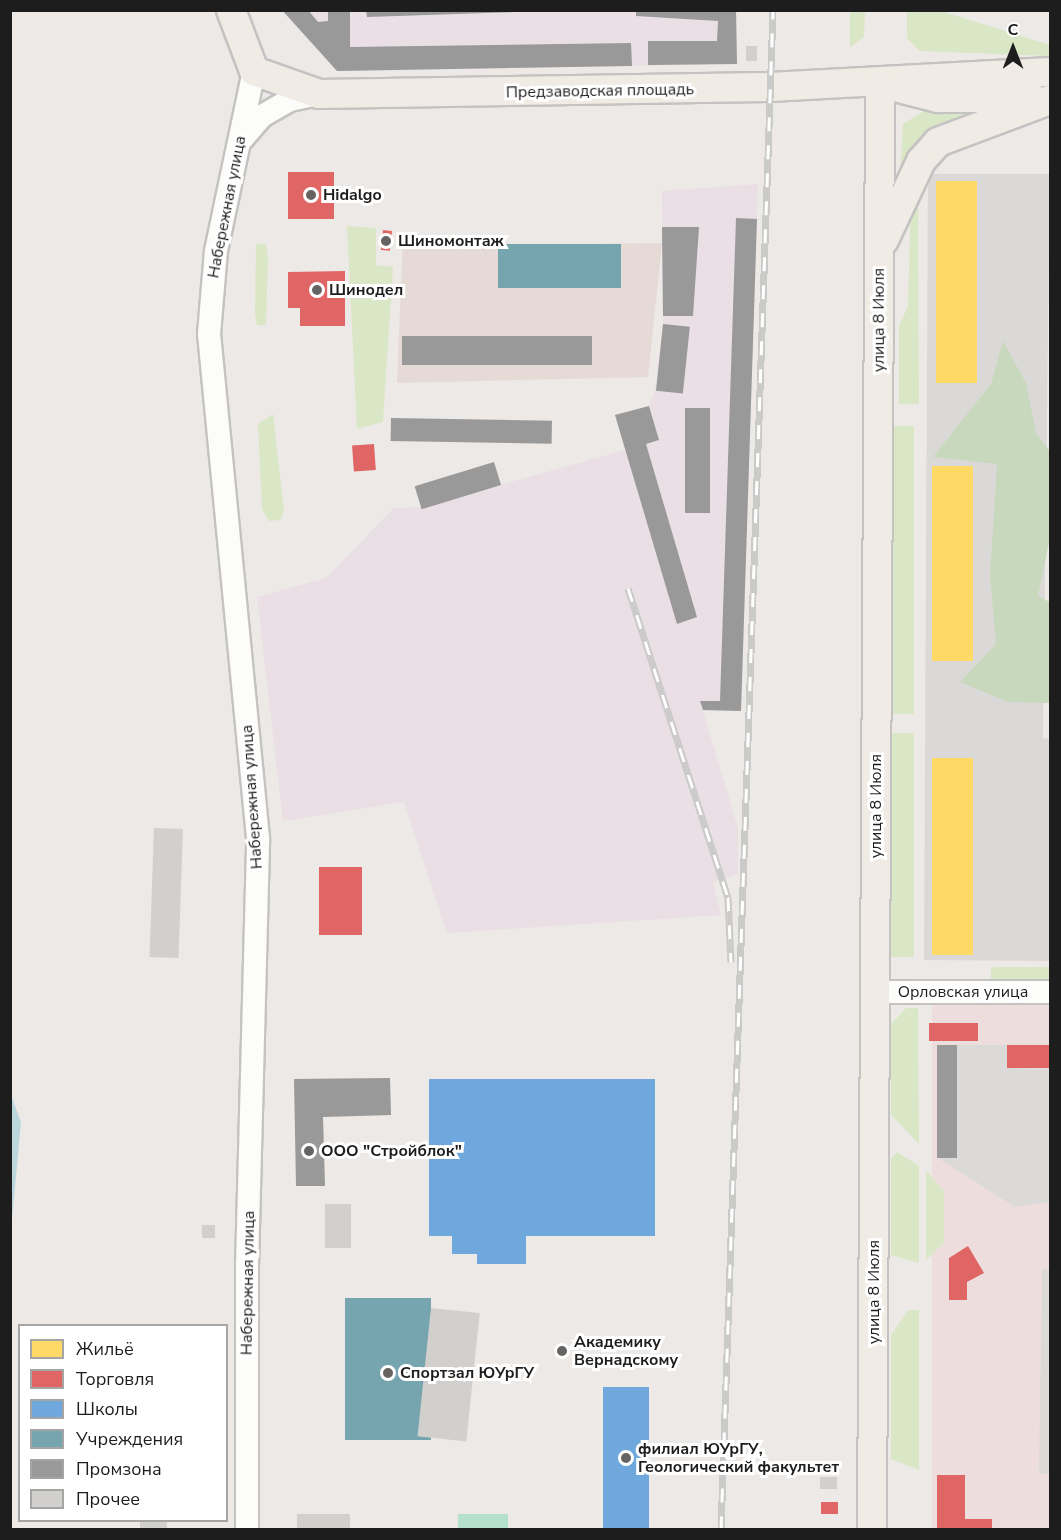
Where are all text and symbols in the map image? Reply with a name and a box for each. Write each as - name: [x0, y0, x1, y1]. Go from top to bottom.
- north arrow: [983, 18, 1043, 78]
- text: С: [1008, 19, 1018, 41]
- street label: Предзаводская площадь: [506, 80, 694, 102]
- street label: Набережная улица: [204, 134, 250, 280]
- place label: Hidalgo: [323, 185, 382, 205]
- marker: Hidalgo: [304, 188, 318, 202]
- place label: Шиномонтаж: [398, 231, 504, 251]
- marker: Шиномонтаж: [379, 234, 393, 248]
- street label: улица 8 Июля: [869, 268, 889, 372]
- place label: Шинодел: [329, 280, 403, 300]
- marker: Шинодел: [310, 283, 324, 297]
- street label: Набережная улица: [237, 724, 267, 870]
- street label: улица 8 Июля: [866, 754, 886, 858]
- street label: Орловская улица: [898, 982, 1028, 1002]
- place label: ООО "Стройблок": [321, 1141, 462, 1161]
- marker: ООО "Стройблок": [302, 1144, 316, 1158]
- street label: Набережная улица: [237, 1211, 259, 1355]
- street label: улица 8 Июля: [864, 1240, 884, 1344]
- legend: [18, 1324, 228, 1522]
- place label: Академику Вернадскому: [574, 1332, 678, 1370]
- text: Жильё: [76, 1337, 134, 1361]
- marker: Академику Вернадскому: [555, 1344, 569, 1358]
- place label: Спортзал ЮУрГУ: [400, 1363, 534, 1383]
- marker: Спортзал ЮУрГУ: [381, 1366, 395, 1380]
- text: Торговля: [76, 1367, 154, 1391]
- text: Школы: [76, 1397, 138, 1421]
- text: Учреждения: [76, 1427, 183, 1451]
- place label: филиал ЮУрГУ, Геологический факультет: [638, 1439, 839, 1477]
- marker: филиал ЮУрГУ, Геологический факультет: [619, 1451, 633, 1465]
- text: Промзона: [76, 1457, 162, 1481]
- text: Прочее: [76, 1487, 140, 1511]

